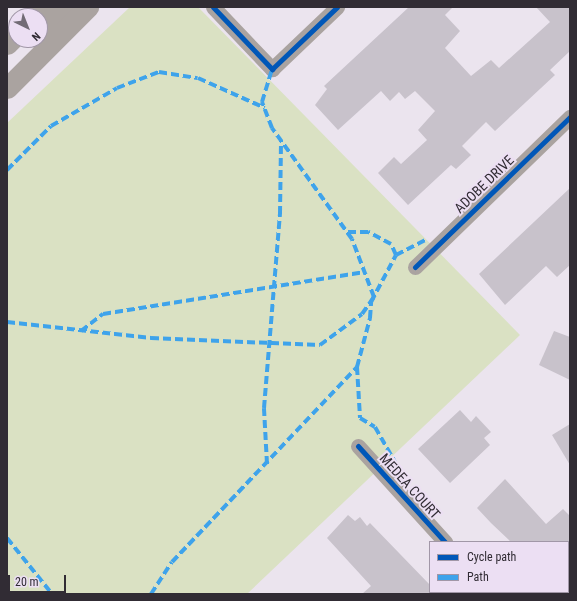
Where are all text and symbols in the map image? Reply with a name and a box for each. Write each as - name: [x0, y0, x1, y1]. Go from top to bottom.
- north arrow: [8, 8, 48, 48]
- text: N: [29, 29, 43, 43]
- street label: ADOBE DRIVE: [451, 152, 517, 216]
- street label: MEDEA COURT: [376, 450, 444, 522]
- legend: [429, 541, 569, 593]
- text: Cycle path: [467, 550, 516, 564]
- scale bar: [10, 567, 68, 593]
- text: Path: [467, 570, 489, 584]
- text: 20 m: [15, 575, 39, 589]

